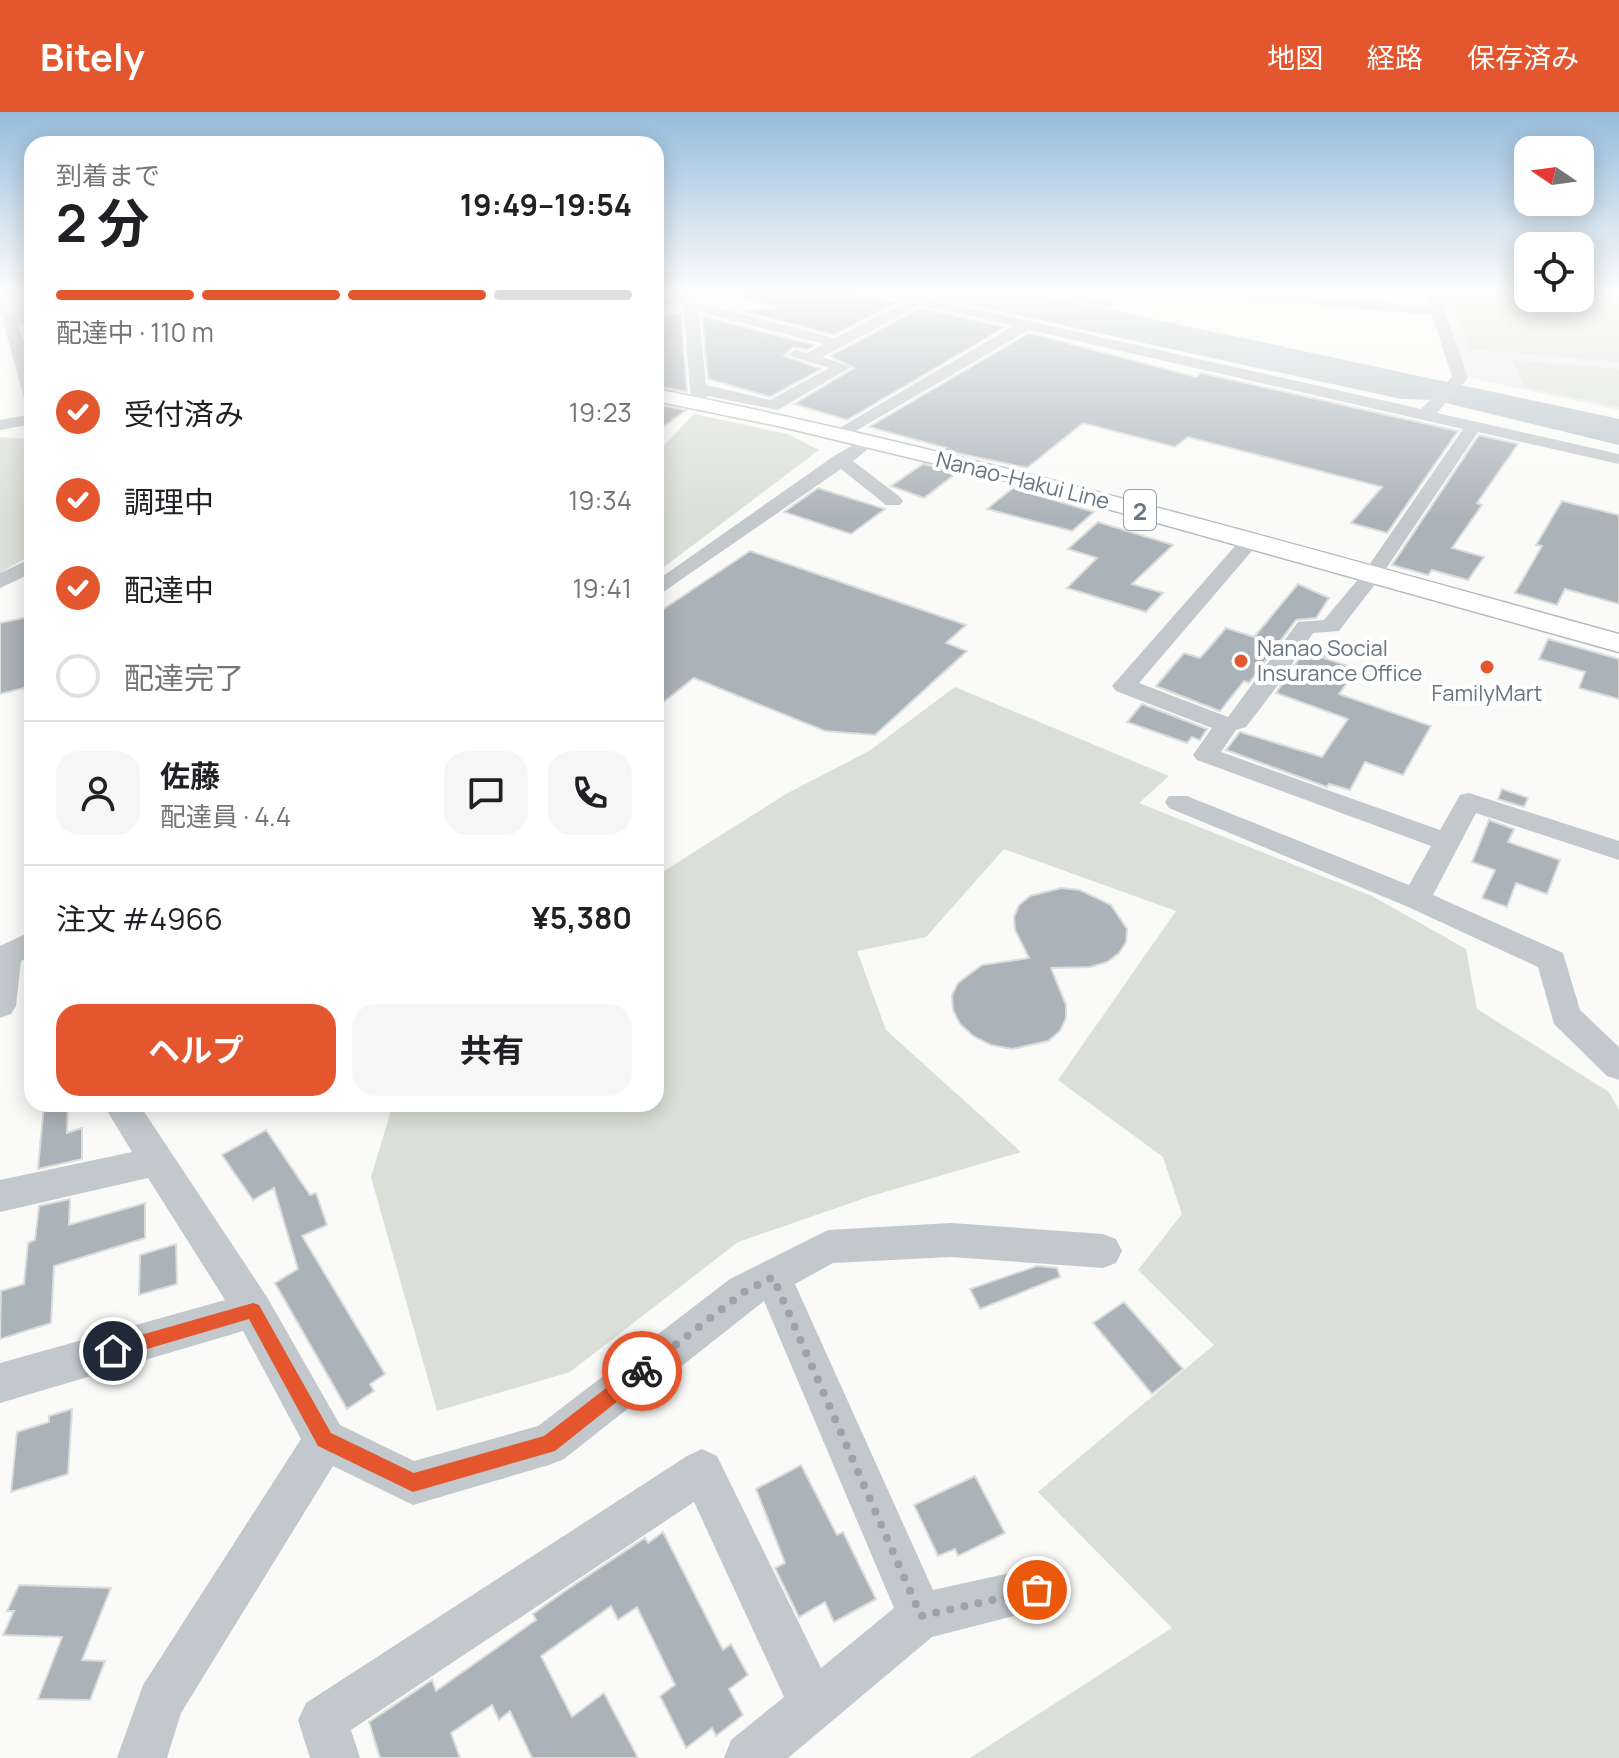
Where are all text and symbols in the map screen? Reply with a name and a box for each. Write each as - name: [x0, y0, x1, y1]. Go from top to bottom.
- text: Bitely: [40, 30, 145, 82]
- text: 地図: [1267, 38, 1323, 76]
- text: 経路: [1367, 38, 1423, 76]
- text: 保存済み: [1467, 38, 1579, 76]
- north arrow: [1514, 136, 1594, 216]
- map controls: [1514, 136, 1594, 312]
- text: 到着まで: [56, 157, 160, 193]
- text: 19:49–19:54: [460, 184, 632, 225]
- text: 2 分: [56, 187, 149, 258]
- button: locate: [1514, 232, 1594, 312]
- text: 配達中 · 110 m: [56, 314, 214, 350]
- icon: check: [56, 390, 100, 434]
- text: 受付済み: [124, 393, 244, 434]
- text: 19:23: [569, 394, 632, 430]
- street label: Nanao-Hakui Line: [933, 444, 1113, 516]
- icon: check: [56, 478, 100, 522]
- text: 調理中: [124, 481, 214, 522]
- text: 19:34: [568, 482, 632, 518]
- road number: 2: [1124, 490, 1156, 530]
- icon: check: [56, 566, 100, 610]
- text: 配達中: [124, 569, 214, 610]
- text: 19:41: [572, 570, 632, 606]
- place label: Nanao Social Insurance Office: [1257, 633, 1422, 688]
- marker: Nanao Social Insurance Office: [1232, 652, 1250, 670]
- text: 配達完了: [124, 657, 244, 698]
- marker: FamilyMart: [1478, 658, 1496, 676]
- place label: FamilyMart: [1432, 678, 1543, 708]
- button: person: [56, 751, 140, 835]
- button: chat: [444, 751, 528, 835]
- button: phone: [548, 751, 632, 835]
- text: 佐藤: [160, 755, 220, 796]
- text: 配達員 · 4.4: [160, 798, 291, 834]
- text: ¥5,380: [531, 897, 632, 938]
- text: 注文 #4966: [56, 898, 223, 939]
- button: ヘルプ: [56, 1004, 336, 1096]
- button: 共有: [352, 1004, 632, 1096]
- pin: [79, 1317, 147, 1385]
- icon: home: [91, 1329, 135, 1373]
- courier: [602, 1331, 682, 1411]
- icon: bike: [620, 1349, 664, 1393]
- pin: [1003, 1556, 1071, 1624]
- icon: bag: [1015, 1568, 1059, 1612]

